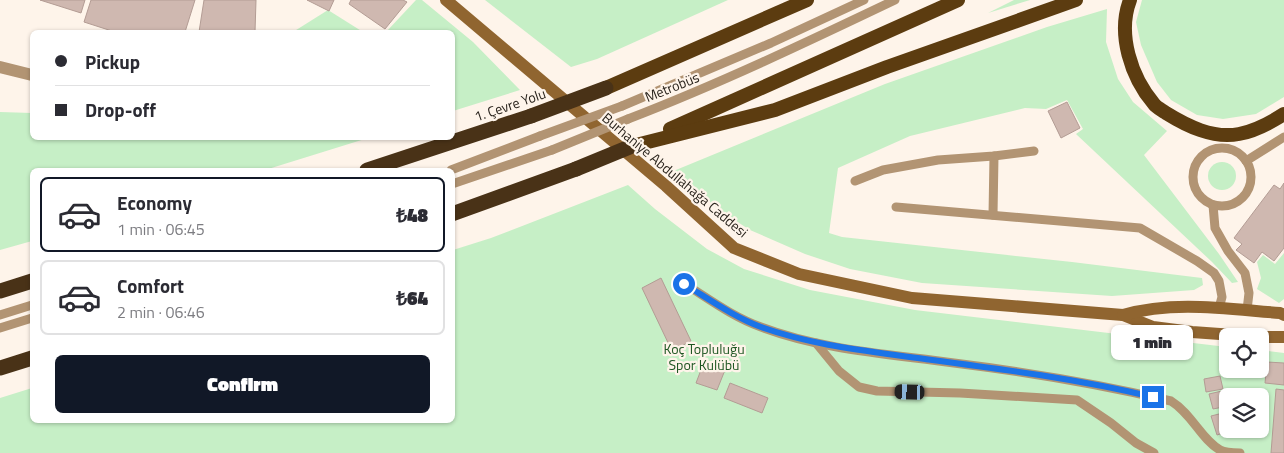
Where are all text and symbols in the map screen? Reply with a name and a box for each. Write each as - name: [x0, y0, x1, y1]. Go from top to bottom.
- text: Pickup: [85, 47, 140, 76]
- street label: Metrobüs: [641, 66, 702, 107]
- street label: 1. Çevre Yolu: [471, 82, 549, 127]
- text: Drop-off: [85, 95, 156, 124]
- street label: Burhaniye Abdullahağa Caddesi: [598, 107, 753, 242]
- text: Economy: [117, 188, 192, 217]
- icon: car: [57, 192, 102, 237]
- text: ₺48: [396, 200, 428, 229]
- text: 1 min · 06:45: [117, 217, 205, 241]
- text: Comfort: [117, 271, 184, 300]
- route start: [673, 273, 695, 295]
- icon: car: [57, 275, 102, 320]
- text: ₺64: [396, 283, 428, 312]
- text: 2 min · 06:46: [117, 300, 205, 324]
- callout: 1 min: [1112, 324, 1194, 360]
- map controls: [1219, 328, 1269, 438]
- button: locate: [1219, 328, 1269, 378]
- text: 1 min: [1132, 330, 1172, 354]
- park label: Koç Topluluğu Spor Kulübü: [663, 338, 745, 375]
- button: Confirm: [55, 355, 430, 413]
- car: [894, 384, 925, 400]
- route end: [1142, 386, 1164, 408]
- button: layers: [1219, 388, 1269, 438]

